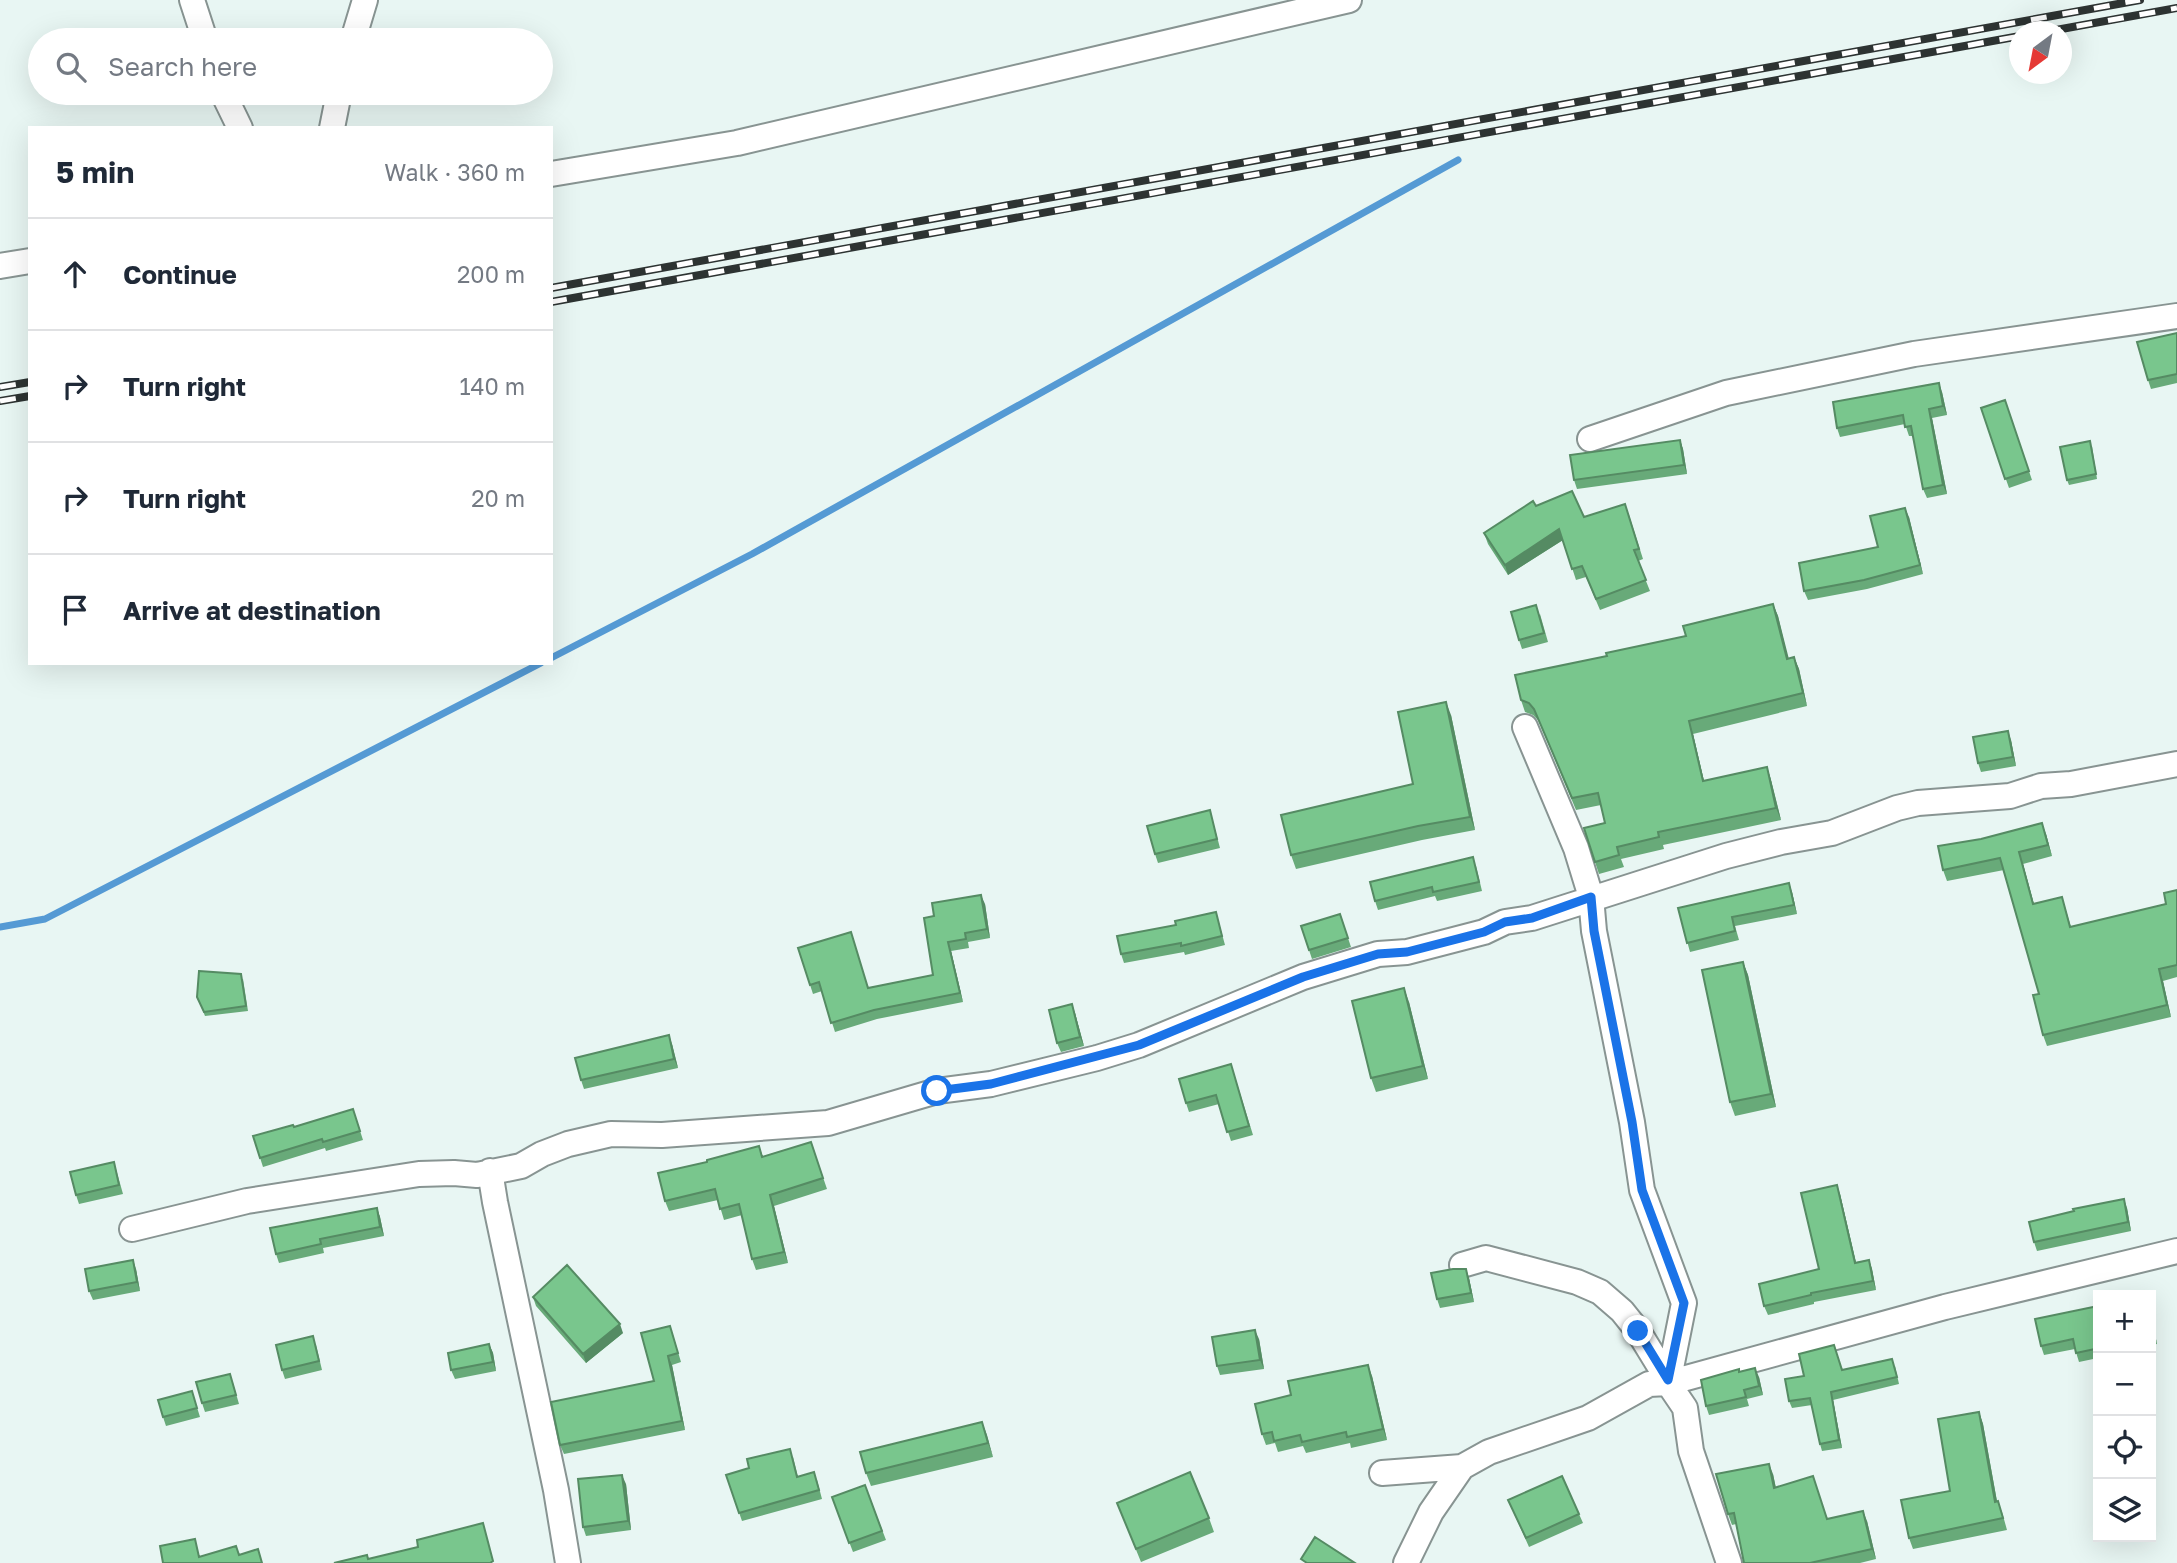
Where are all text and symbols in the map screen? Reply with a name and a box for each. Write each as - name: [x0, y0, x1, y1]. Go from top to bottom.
- north arrow: [2009, 21, 2072, 84]
- search box: [28, 28, 553, 105]
- icon: search: [52, 48, 90, 86]
- text: Search here: [108, 51, 257, 82]
- text: 5 min: [56, 154, 134, 190]
- text: Walk · 360 m: [384, 158, 525, 186]
- icon: ahead: [56, 255, 94, 293]
- text: Continue: [123, 259, 237, 290]
- text: 200 m: [457, 260, 525, 288]
- icon: right: [56, 367, 94, 405]
- text: Turn right: [123, 371, 246, 402]
- text: 140 m: [459, 372, 525, 400]
- icon: right: [56, 479, 94, 517]
- text: Turn right: [123, 483, 246, 514]
- text: 20 m: [471, 484, 525, 512]
- icon: arrive: [56, 591, 94, 629]
- text: Arrive at destination: [123, 595, 381, 626]
- route start: [921, 1075, 952, 1106]
- map controls: [2093, 1290, 2156, 1542]
- button: +: [2093, 1290, 2156, 1353]
- route end: [1622, 1315, 1653, 1346]
- button: −: [2093, 1353, 2156, 1416]
- button: locate: [2093, 1416, 2156, 1479]
- button: layers: [2093, 1479, 2156, 1542]

